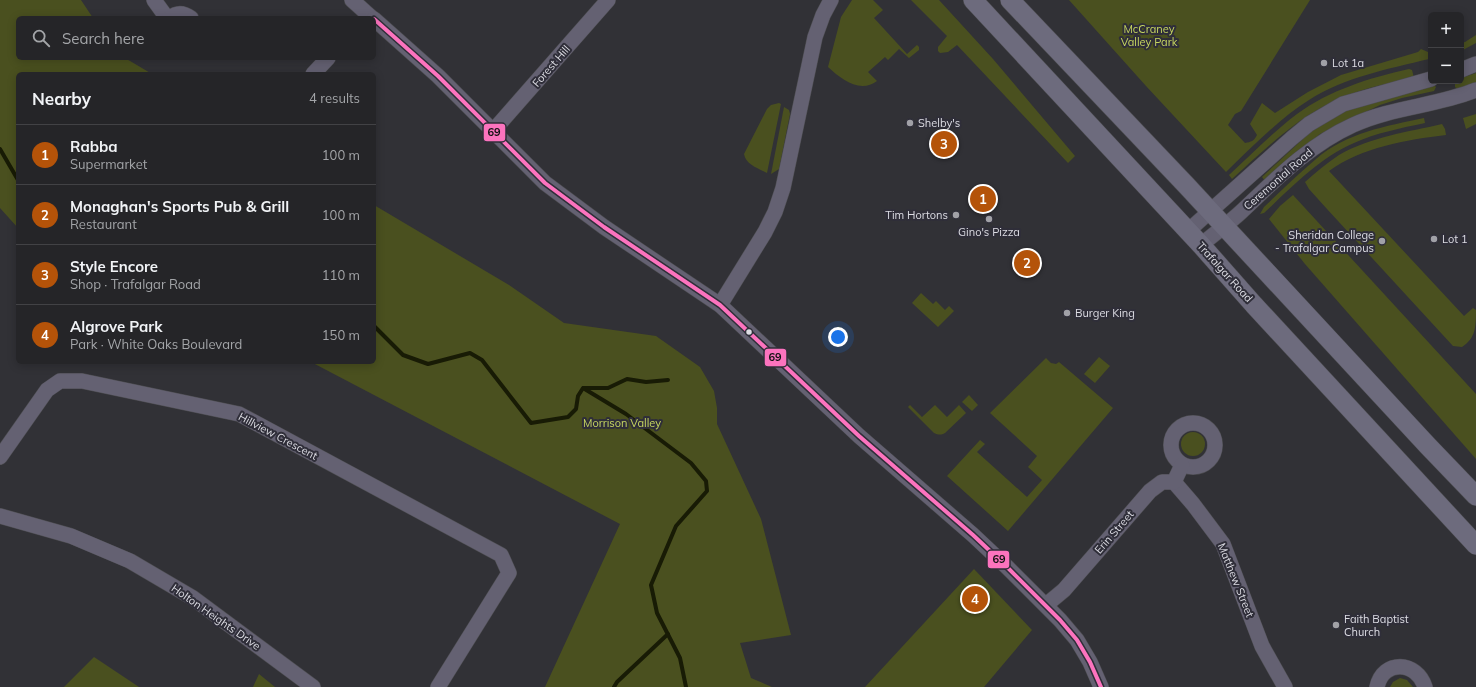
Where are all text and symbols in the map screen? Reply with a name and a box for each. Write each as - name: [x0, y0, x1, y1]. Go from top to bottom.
- map controls: [1428, 12, 1464, 84]
- button: +: [1428, 12, 1464, 48]
- search box: [16, 16, 376, 60]
- park label: McCraney Valley Park: [1121, 22, 1178, 49]
- icon: search: [30, 27, 52, 49]
- text: Search here: [62, 29, 144, 48]
- street label: Forest Hill: [529, 42, 573, 90]
- button: −: [1428, 48, 1464, 84]
- place label: Lot 1a: [1332, 56, 1364, 70]
- marker: Lot 1a: [1319, 58, 1329, 68]
- text: Nearby: [32, 88, 91, 109]
- text: 4 results: [309, 90, 360, 106]
- place label: Shelby's: [918, 116, 960, 130]
- marker: Shelby's: [905, 118, 915, 128]
- line badge: 69: [483, 123, 506, 142]
- text: 69: [487, 125, 501, 139]
- pin: 3: [931, 129, 957, 159]
- text: Rabba: [70, 137, 118, 156]
- street label: Ceremonial Road: [1241, 145, 1315, 213]
- text: 1: [41, 147, 49, 163]
- text: 100 m: [322, 147, 360, 163]
- text: Supermarket: [70, 156, 147, 172]
- pin: 1: [970, 184, 996, 214]
- text: Monaghan's Sports Pub & Grill: [70, 197, 289, 216]
- text: 2: [41, 207, 49, 223]
- text: 100 m: [322, 207, 360, 223]
- place label: Tim Hortons: [885, 208, 948, 222]
- marker: Tim Hortons: [951, 210, 961, 220]
- marker: Gino's Pizza: [984, 214, 994, 224]
- text: Restaurant: [70, 216, 137, 232]
- place label: Gino's Pizza: [958, 225, 1020, 239]
- place label: Sheridan College - Trafalgar Campus: [1275, 228, 1374, 255]
- place label: Lot 1: [1442, 232, 1468, 246]
- marker: Lot 1: [1429, 234, 1439, 244]
- marker: Sheridan College - Trafalgar Campus: [1377, 236, 1387, 246]
- street label: Trafalgar Road: [1194, 239, 1256, 305]
- pin: 2: [1014, 248, 1040, 278]
- text: Style Encore: [70, 257, 158, 276]
- text: 3: [41, 267, 49, 283]
- text: 110 m: [322, 267, 360, 283]
- text: Shop · Trafalgar Road: [70, 276, 201, 292]
- place label: Burger King: [1075, 306, 1135, 320]
- marker: Burger King: [1062, 308, 1072, 318]
- text: Algrove Park: [70, 317, 162, 336]
- text: 4: [41, 327, 49, 343]
- text: 150 m: [322, 327, 360, 343]
- unlabelled marker: [744, 327, 754, 337]
- your location: [828, 327, 848, 347]
- text: Park · White Oaks Boulevard: [70, 336, 242, 352]
- line badge: 69: [764, 348, 787, 367]
- text: 69: [768, 350, 782, 364]
- street label: Hillview Crescent: [236, 409, 320, 463]
- park label: Morrison Valley: [583, 416, 661, 430]
- street label: Erin Street: [1091, 507, 1137, 557]
- street label: Matthew Street: [1215, 541, 1257, 619]
- line badge: 69: [987, 550, 1010, 569]
- text: 69: [992, 552, 1006, 566]
- street label: Holton Heights Drive: [169, 581, 263, 653]
- pin: 4: [962, 584, 988, 614]
- place label: Faith Baptist Church: [1344, 612, 1409, 639]
- marker: Faith Baptist Church: [1331, 620, 1341, 630]

